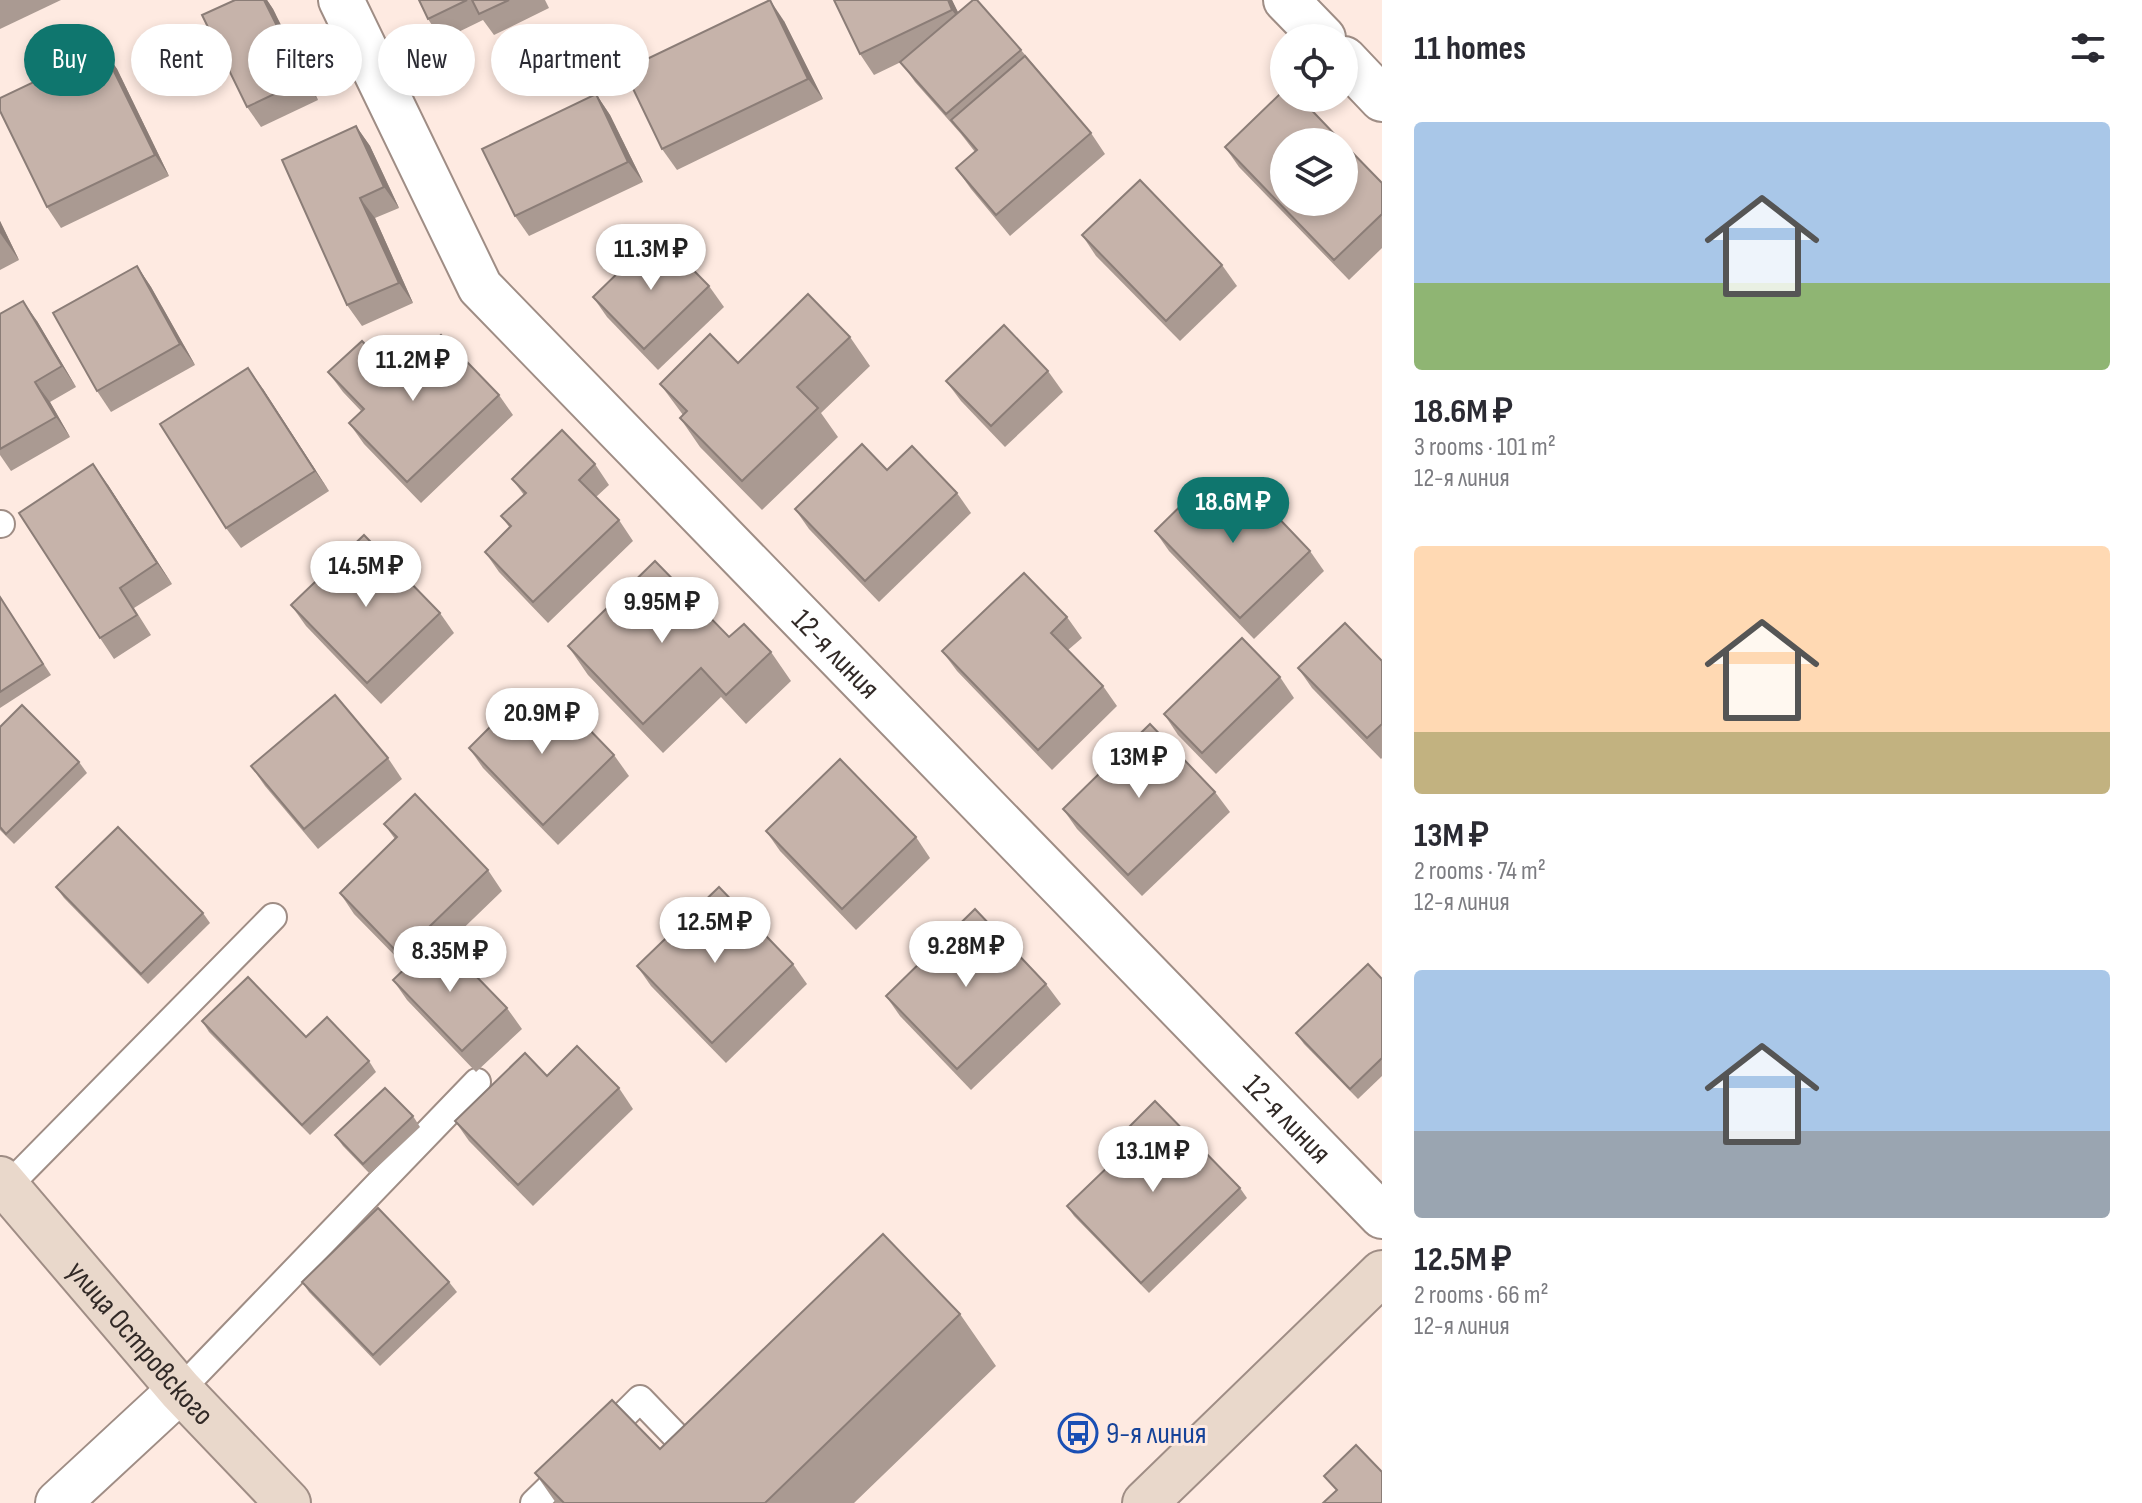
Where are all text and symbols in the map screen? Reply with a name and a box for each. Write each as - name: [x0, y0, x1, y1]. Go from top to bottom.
- chip: Buy: [24, 24, 115, 96]
- chip: Rent: [131, 24, 232, 96]
- chip: Filters: [248, 24, 362, 96]
- chip: New: [378, 24, 475, 96]
- chip: Apartment: [491, 24, 649, 96]
- map controls: [1270, 24, 1358, 216]
- button: locate: [1270, 24, 1358, 112]
- icon: filters: [2066, 26, 2110, 70]
- text: 11 homes: [1414, 28, 1526, 69]
- button: layers: [1270, 128, 1358, 216]
- icon: home: [1690, 174, 1834, 318]
- pin: 11.3M ₽: [577, 224, 725, 292]
- text: 11.3M ₽: [614, 234, 688, 265]
- pin: 11.2M ₽: [339, 335, 487, 403]
- text: 11.2M ₽: [376, 345, 450, 376]
- text: 18.6M ₽: [1414, 391, 1513, 432]
- text: 3 rooms · 101 m²: [1414, 432, 1556, 463]
- text: 12-я линия: [1414, 463, 1510, 494]
- pin: 18.6M ₽: [1159, 477, 1307, 545]
- text: 18.6M ₽: [1195, 487, 1271, 518]
- pin: 14.5M ₽: [292, 541, 440, 609]
- text: 14.5M ₽: [328, 551, 404, 582]
- pin: 9.95M ₽: [588, 577, 736, 645]
- text: 9.95M ₽: [624, 587, 700, 618]
- icon: home: [1690, 598, 1834, 742]
- street label: 12-я линия: [784, 602, 887, 707]
- pin: 20.9M ₽: [468, 688, 616, 756]
- text: 20.9M ₽: [504, 698, 580, 729]
- pin: 13M ₽: [1083, 732, 1195, 800]
- text: 13M ₽: [1110, 742, 1168, 773]
- text: 13M ₽: [1414, 815, 1489, 856]
- text: 2 rooms · 74 m²: [1414, 856, 1546, 887]
- text: 12-я линия: [1414, 887, 1510, 918]
- pin: 12.5M ₽: [641, 897, 789, 965]
- text: 12.5M ₽: [678, 907, 752, 938]
- pin: 9.28M ₽: [892, 921, 1040, 989]
- pin: 8.35M ₽: [376, 926, 524, 994]
- text: 9.28M ₽: [927, 931, 1005, 962]
- text: 8.35M ₽: [412, 936, 488, 967]
- icon: home: [1690, 1022, 1834, 1166]
- street label: 12-я линия: [1235, 1067, 1338, 1172]
- pin: 13.1M ₽: [1079, 1126, 1227, 1194]
- text: 13.1M ₽: [1116, 1136, 1190, 1167]
- text: 12.5M ₽: [1414, 1239, 1512, 1280]
- street label: улица Островского: [59, 1254, 221, 1433]
- text: 2 rooms · 66 m²: [1414, 1280, 1549, 1311]
- text: 12-я линия: [1414, 1311, 1510, 1342]
- bus stop icon: 9-я линия: [1057, 1412, 1099, 1454]
- place label: 9-я линия: [1106, 1416, 1207, 1452]

